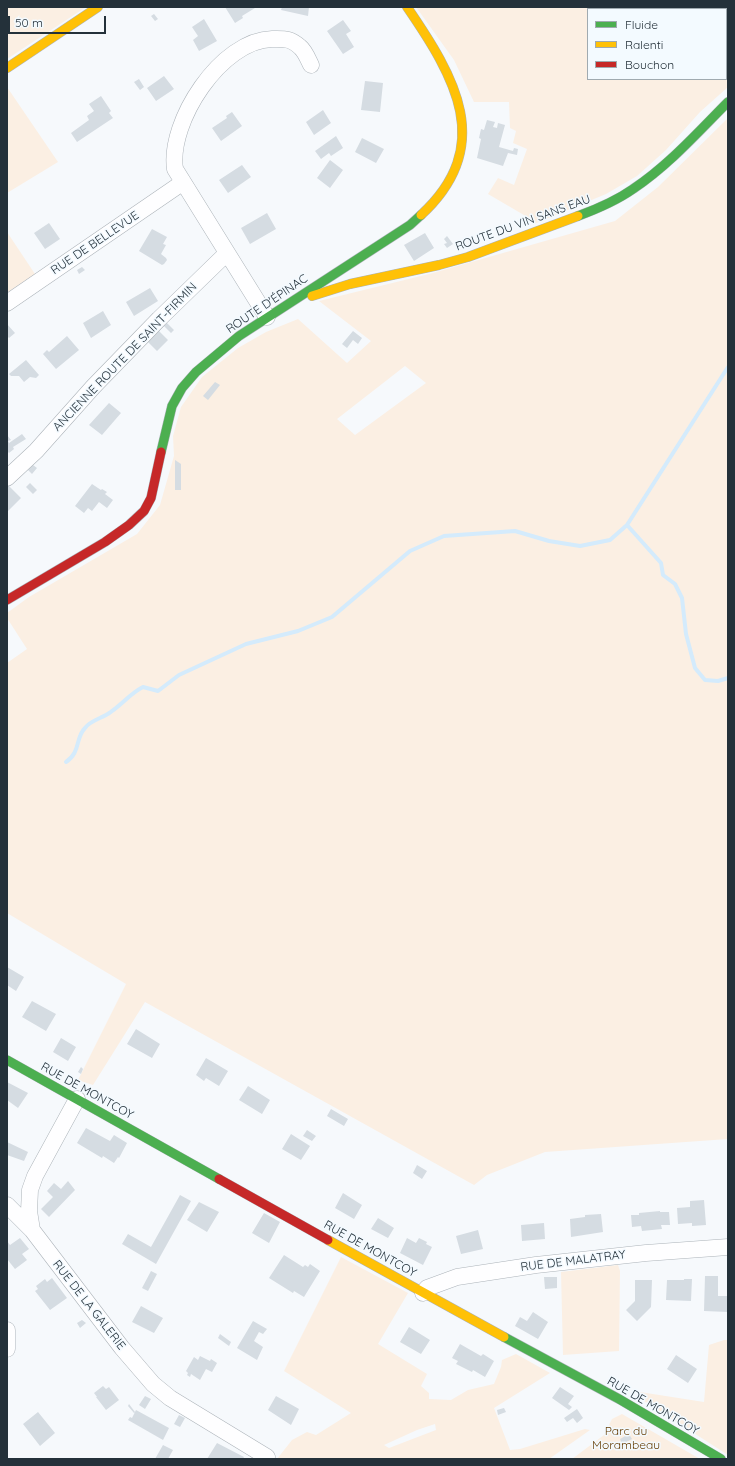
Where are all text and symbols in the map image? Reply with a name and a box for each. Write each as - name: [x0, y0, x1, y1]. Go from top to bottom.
- scale bar: [10, 8, 108, 34]
- legend: [587, 8, 727, 80]
- text: 50 m: [15, 15, 43, 30]
- text: Fluide: [625, 17, 658, 32]
- text: Ralenti: [625, 37, 663, 52]
- text: Bouchon: [625, 57, 674, 72]
- street label: ROUTE DU VIN SANS EAU: [453, 192, 593, 254]
- street label: RUE DE BELLEVUE: [48, 208, 142, 278]
- street label: ROUTE D'ÉPINAC: [224, 271, 310, 337]
- street label: ANCIENNE ROUTE DE SAINT-FIRMIN: [50, 280, 200, 434]
- street label: RUE DE MONTCOY: [38, 1060, 136, 1122]
- street label: RUE DE MONTCOY: [321, 1218, 419, 1280]
- street label: RUE DE MALATRAY: [520, 1247, 626, 1275]
- street label: RUE DE LA GALERIE: [49, 1257, 129, 1353]
- street label: RUE DE MONTCOY: [605, 1374, 701, 1438]
- park label: Parc du Morambeau: [592, 1424, 660, 1452]

